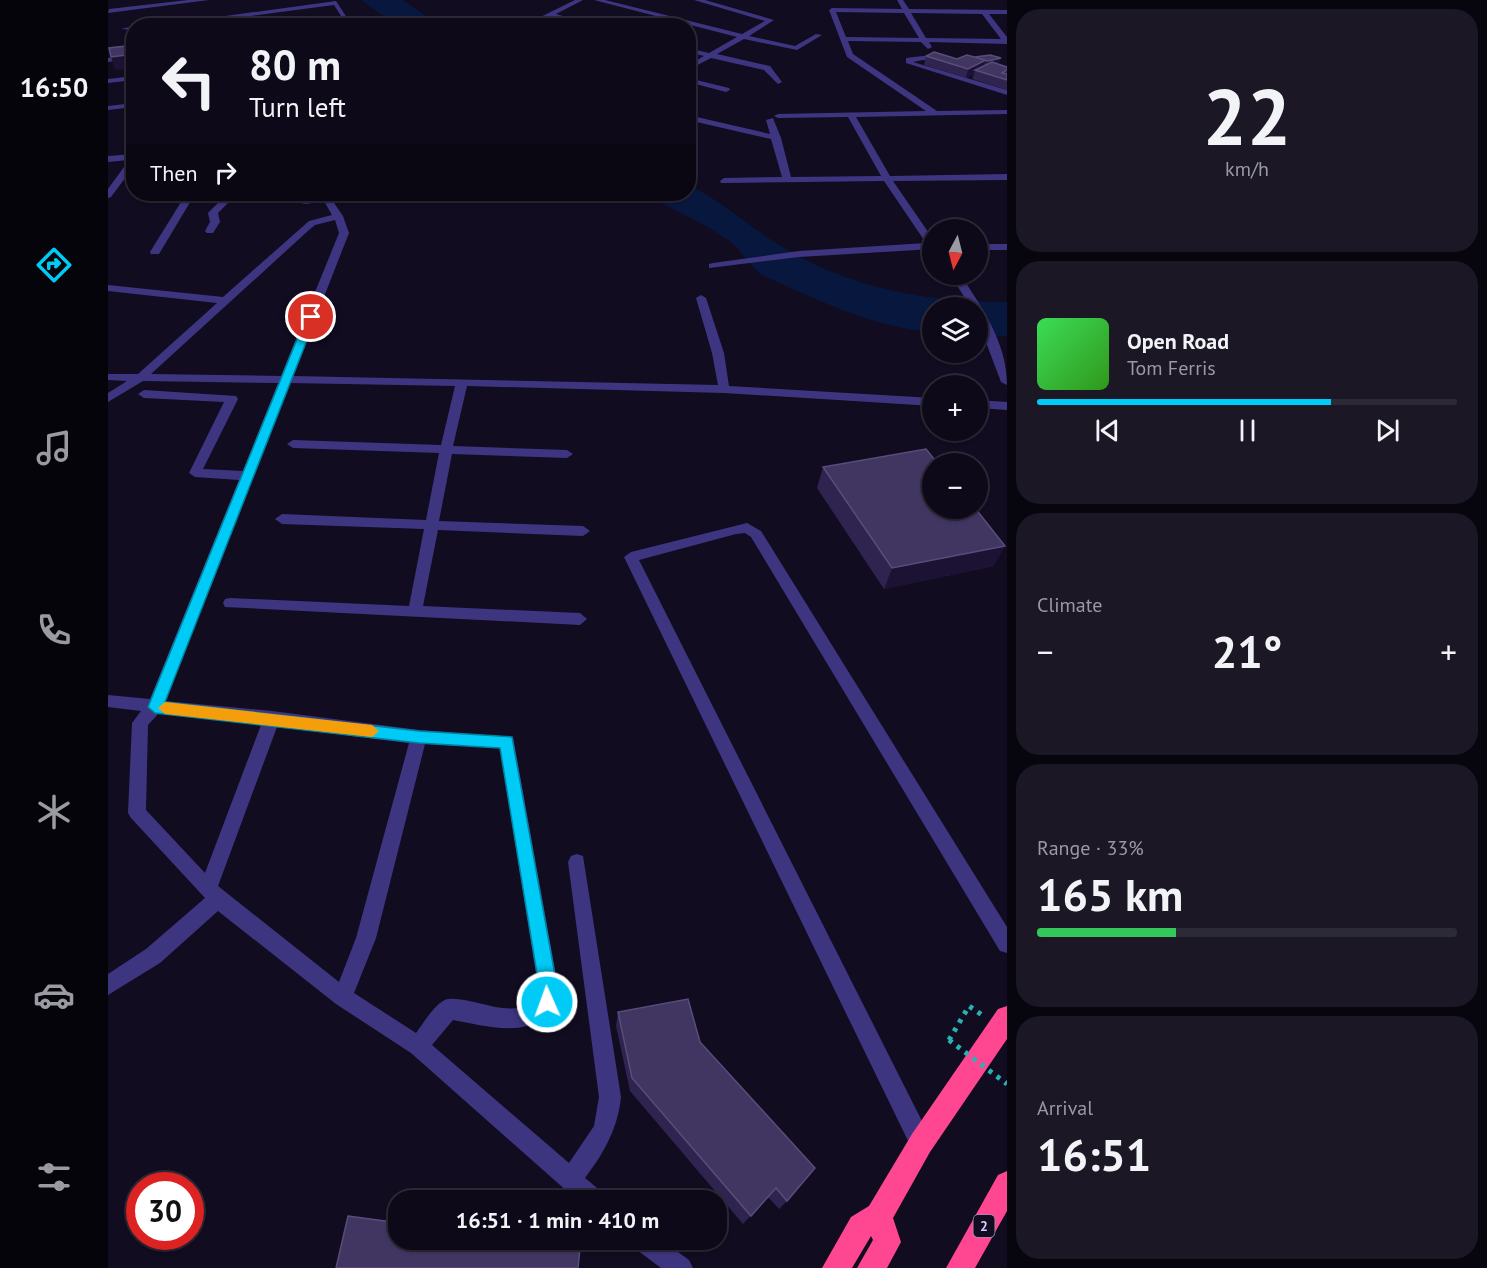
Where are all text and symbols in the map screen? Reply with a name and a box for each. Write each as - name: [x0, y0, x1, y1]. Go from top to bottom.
- text: 80 m: [249, 37, 341, 92]
- icon: left: [150, 42, 228, 120]
- text: 22: [1203, 66, 1291, 167]
- text: 16:50: [20, 70, 88, 104]
- text: Turn left: [249, 90, 346, 124]
- icon: right: [209, 156, 242, 189]
- text: km/h: [1225, 156, 1269, 182]
- text: Then: [150, 159, 197, 187]
- north arrow: [922, 219, 988, 285]
- map controls: [922, 219, 988, 519]
- icon: directions: [33, 244, 75, 286]
- pin: [285, 291, 336, 342]
- button: layers: [922, 297, 988, 363]
- icon: arrive: [294, 300, 327, 333]
- text: Open Road: [1127, 327, 1229, 355]
- text: Tom Ferris: [1127, 355, 1216, 381]
- button: +: [922, 375, 988, 441]
- icon: previous: [1091, 414, 1124, 447]
- icon: pause: [1231, 414, 1264, 447]
- icon: next: [1371, 414, 1404, 447]
- icon: music: [33, 427, 75, 469]
- button: −: [922, 453, 988, 519]
- text: Climate: [1037, 592, 1103, 618]
- icon: phone: [33, 609, 75, 651]
- text: 21°: [1212, 622, 1282, 680]
- text: −: [1037, 630, 1054, 673]
- text: +: [1440, 630, 1457, 673]
- icon: climate: [33, 791, 75, 833]
- text: Range · 33%: [1037, 835, 1144, 861]
- text: 165 km: [1037, 865, 1183, 923]
- position arrow: [515, 970, 579, 1034]
- icon: car: [33, 974, 75, 1016]
- text: Arrival: [1037, 1095, 1093, 1121]
- text: 16:51: [1037, 1125, 1151, 1183]
- icon: filters: [33, 1156, 75, 1198]
- speed limit sign: 30: [126, 1172, 204, 1250]
- text: 16:51 · 1 min · 410 m: [456, 1206, 659, 1234]
- road number: 2: [974, 1215, 994, 1237]

